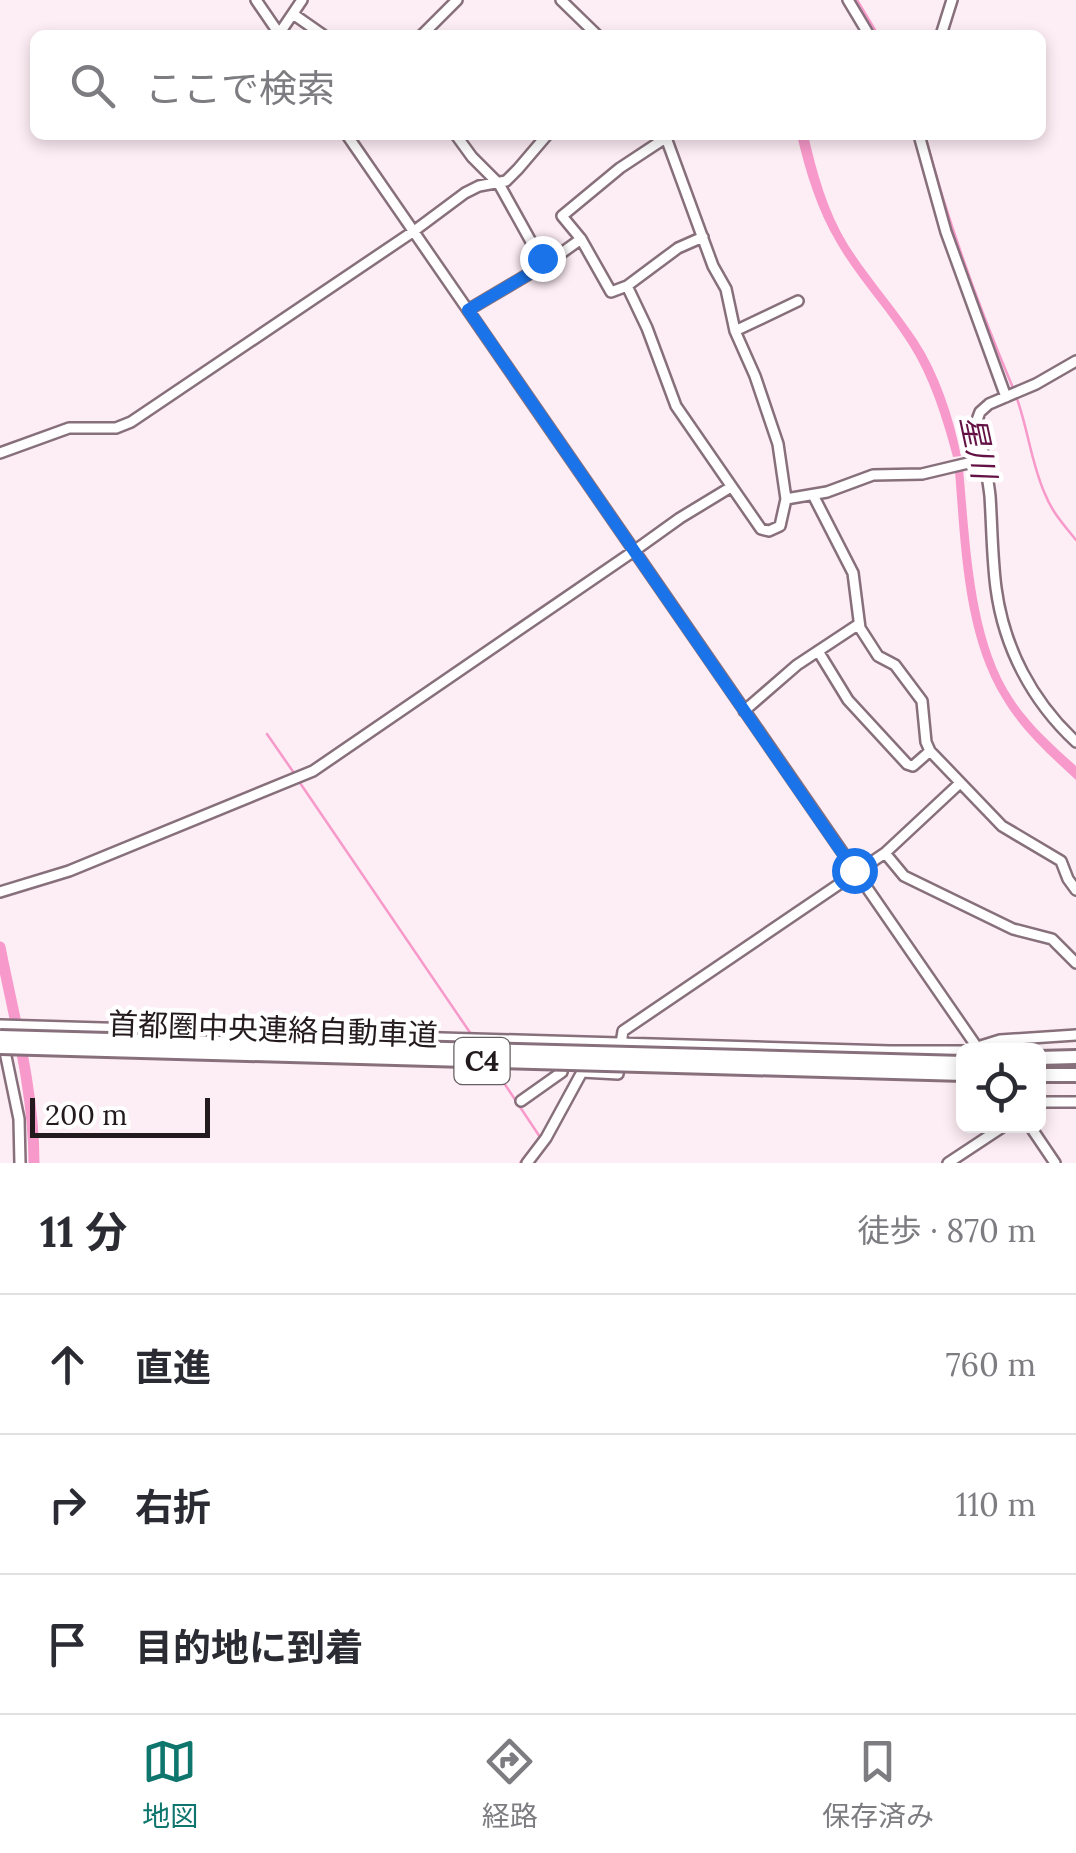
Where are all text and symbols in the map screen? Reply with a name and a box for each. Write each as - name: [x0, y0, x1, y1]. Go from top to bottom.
- search box: [30, 30, 1046, 140]
- icon: search: [65, 58, 120, 113]
- text: ここで検索: [145, 64, 335, 112]
- route end: [520, 236, 566, 282]
- water label: 星川: [952, 411, 1006, 485]
- route start: [832, 848, 878, 894]
- street label: 首都圏中央連絡自動車道: [107, 1004, 439, 1054]
- road number: C4: [454, 1038, 510, 1084]
- map controls: [956, 1043, 1046, 1133]
- button: locate: [956, 1043, 1046, 1133]
- scale bar: [30, 1093, 210, 1138]
- text: 200 m: [45, 1097, 127, 1133]
- text: 11 分: [40, 1205, 127, 1259]
- text: 徒歩 · 870 m: [858, 1210, 1036, 1251]
- icon: ahead: [40, 1337, 95, 1392]
- text: 直進: [135, 1343, 211, 1391]
- text: 760 m: [946, 1344, 1036, 1385]
- icon: right: [40, 1477, 95, 1532]
- text: 右折: [135, 1483, 211, 1531]
- text: 110 m: [956, 1484, 1036, 1525]
- icon: arrive: [40, 1617, 95, 1672]
- text: 目的地に到着: [135, 1623, 363, 1671]
- tab: 地図: [142, 1734, 198, 1834]
- tab: 経路: [482, 1734, 538, 1834]
- tab: 保存済み: [822, 1734, 934, 1834]

